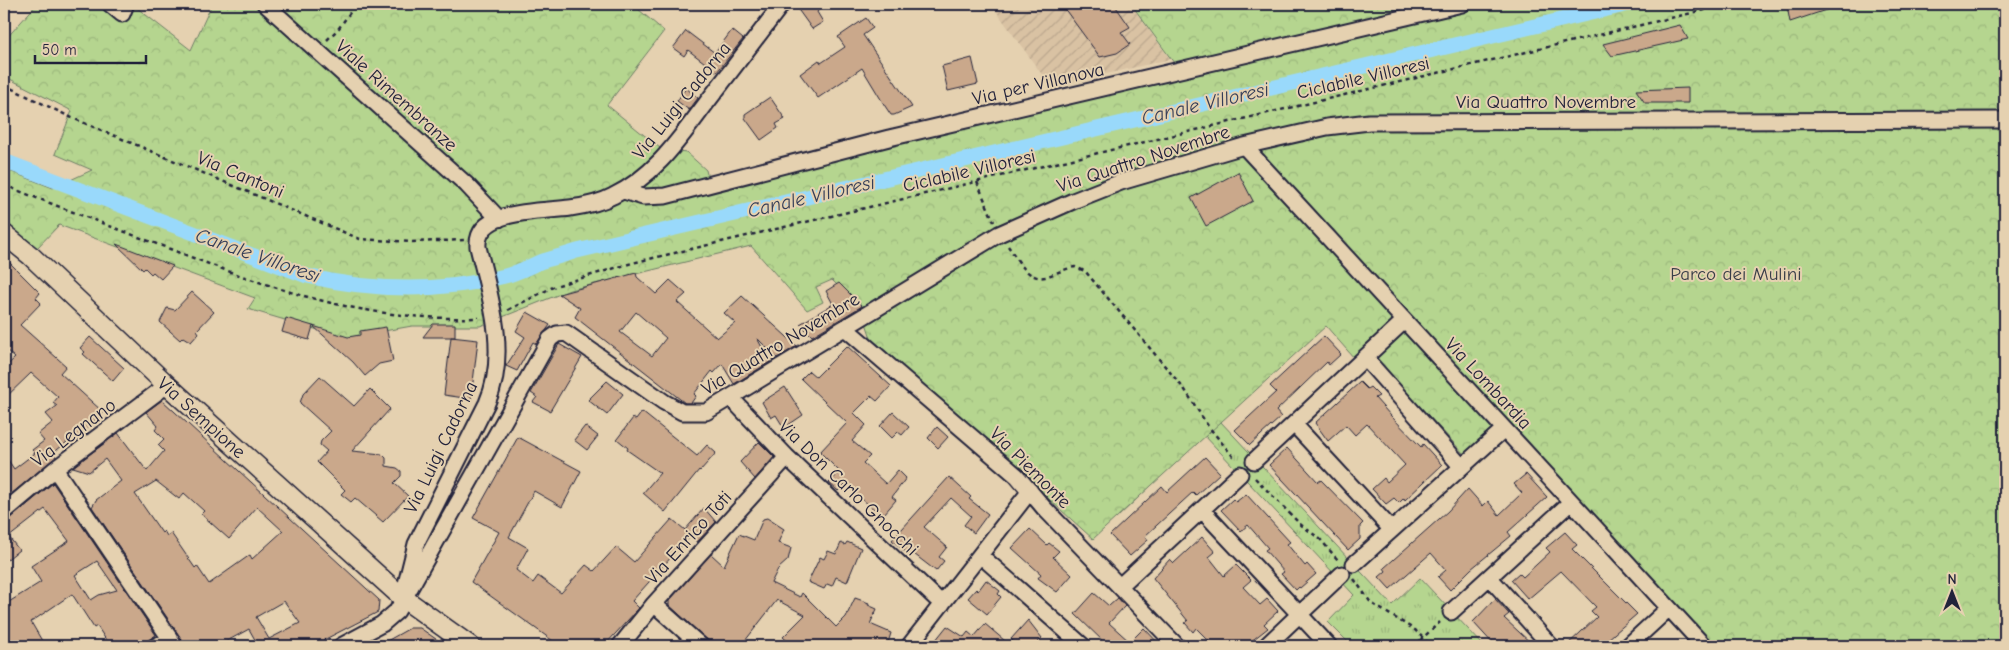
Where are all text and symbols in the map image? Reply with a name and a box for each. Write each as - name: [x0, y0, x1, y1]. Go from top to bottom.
- scale bar: [35, 32, 146, 64]
- street label: Viale Rimembranze: [331, 35, 462, 156]
- street label: Via Luigi Cadorna: [628, 38, 736, 164]
- text: 50 m: [42, 41, 77, 59]
- street label: Ciclabile Villoresi: [1295, 52, 1432, 104]
- street label: Via per Villanova: [970, 58, 1106, 110]
- water label: Canale Villoresi: [1139, 78, 1271, 129]
- street label: Via Quattro Novembre: [1456, 91, 1636, 113]
- street label: Via Quattro Novembre: [1054, 121, 1232, 197]
- street label: Ciclabile Villoresi: [901, 145, 1038, 197]
- street label: Via Cantoni: [194, 147, 287, 203]
- water label: Canale Villoresi: [745, 171, 877, 222]
- water label: Canale Villoresi: [193, 223, 323, 288]
- park label: Parco dei Mulini: [1670, 263, 1802, 285]
- street label: Via Quattro Novembre: [698, 288, 863, 400]
- street label: Via Lombardia: [1440, 333, 1536, 434]
- street label: Via Sempione: [153, 372, 250, 463]
- street label: Via Luigi Cadorna: [399, 378, 482, 517]
- street label: Via Legnano: [27, 394, 120, 472]
- street label: Via Don Carlo Gnocchi: [774, 415, 923, 560]
- street label: Via Piemonte: [985, 423, 1075, 513]
- street label: Via Enrico Toti: [641, 487, 736, 589]
- north arrow: [1926, 568, 1976, 618]
- text: N: [1947, 571, 1957, 588]

